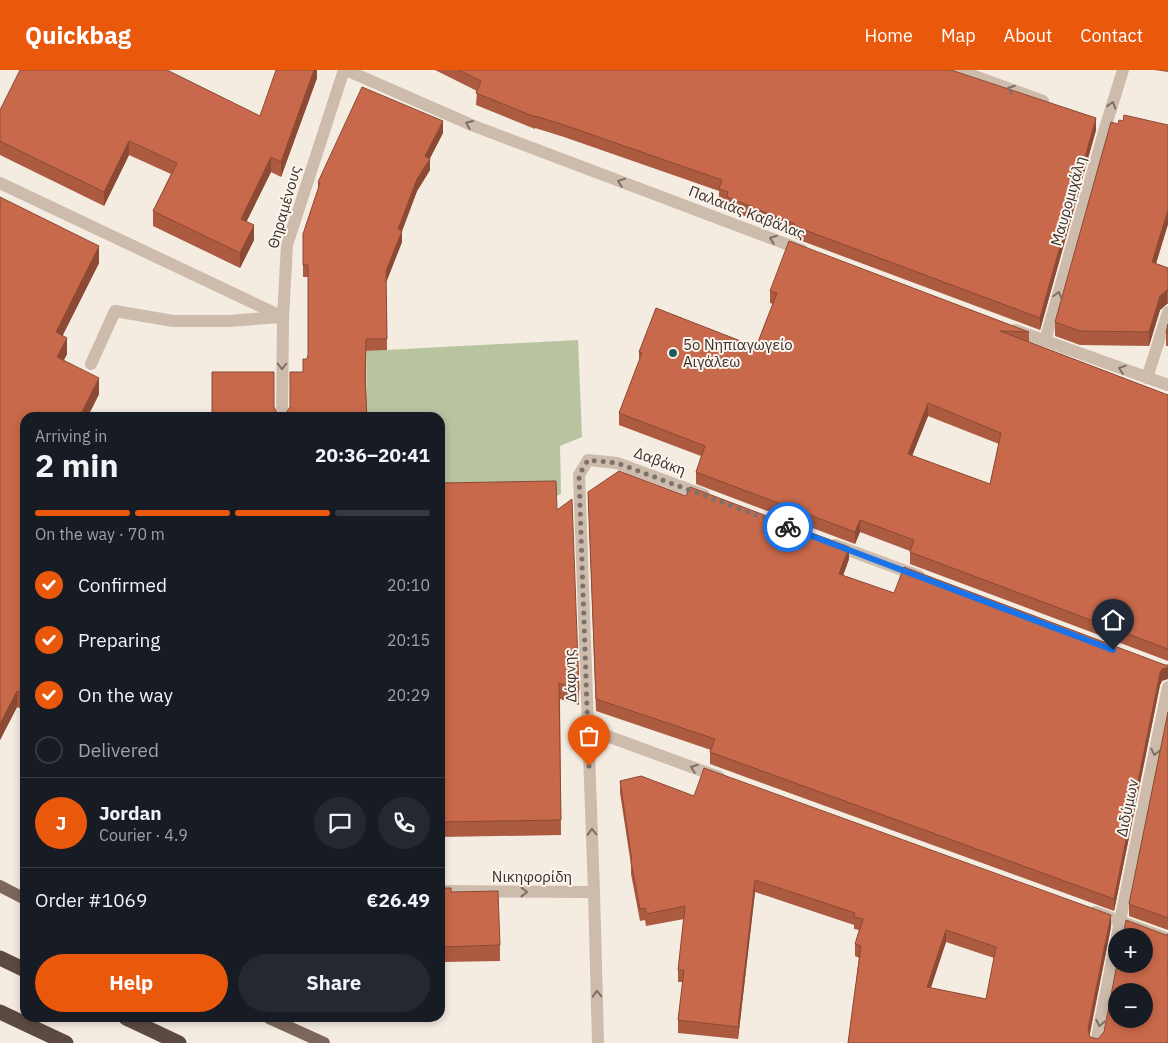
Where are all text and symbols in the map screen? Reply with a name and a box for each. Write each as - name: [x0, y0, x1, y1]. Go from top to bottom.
- text: Quickbag: [25, 19, 131, 51]
- text: Home: [865, 24, 913, 47]
- text: Map: [941, 24, 976, 47]
- text: About: [1004, 24, 1052, 47]
- text: Contact: [1080, 24, 1143, 47]
- one-way arrow: [1007, 85, 1016, 95]
- one-way arrow: [1106, 101, 1116, 109]
- one-way arrow: [465, 119, 474, 130]
- street label: Μαυρομιχάλη: [1046, 154, 1090, 248]
- street label: Θηραμένους: [263, 163, 305, 251]
- one-way arrow: [617, 177, 626, 188]
- street label: Παλαιάς Καβάλας: [686, 181, 808, 243]
- one-way arrow: [769, 235, 778, 245]
- one-way arrow: [1053, 291, 1063, 299]
- place label: 5ο Νηπιαγωγείο Αιγάλεω: [683, 335, 793, 371]
- marker: 5ο Νηπιαγωγείο Αιγάλεω: [667, 347, 679, 359]
- one-way arrow: [277, 362, 287, 370]
- one-way arrow: [1118, 365, 1127, 375]
- text: Arriving in: [35, 426, 107, 446]
- street label: Δαβάκη: [631, 442, 689, 480]
- text: 20:36–20:41: [315, 443, 430, 467]
- text: 2 min: [35, 444, 119, 486]
- courier: [763, 502, 813, 552]
- icon: bike: [774, 513, 802, 541]
- text: On the way · 70 m: [35, 524, 165, 544]
- icon: check: [35, 571, 63, 599]
- text: Confirmed: [78, 573, 167, 597]
- text: 20:10: [387, 575, 430, 595]
- pin: [1092, 599, 1134, 650]
- icon: home: [1099, 606, 1127, 634]
- icon: check: [35, 626, 63, 654]
- text: Preparing: [78, 628, 160, 652]
- text: 20:15: [387, 630, 430, 650]
- street label: Δάφνης: [560, 649, 580, 703]
- icon: check: [35, 681, 63, 709]
- text: On the way: [78, 683, 173, 707]
- text: 20:29: [387, 685, 430, 705]
- pin: [568, 715, 610, 766]
- icon: bag: [575, 722, 603, 750]
- text: Delivered: [78, 738, 159, 762]
- one-way arrow: [1150, 747, 1161, 756]
- one-way arrow: [691, 764, 699, 774]
- street label: Διδύμων: [1112, 777, 1142, 839]
- button: chat: [314, 797, 366, 849]
- button: phone: [378, 797, 430, 849]
- text: Jordan: [99, 801, 162, 825]
- text: J: [56, 811, 66, 835]
- text: Courier · 4.9: [99, 825, 188, 845]
- one-way arrow: [587, 828, 597, 836]
- street label: Νικηφορίδη: [492, 867, 572, 886]
- one-way arrow: [520, 887, 528, 897]
- text: Order #1069: [35, 888, 147, 912]
- text: €26.49: [367, 888, 430, 912]
- map controls: [1108, 928, 1153, 1028]
- button: +: [1108, 928, 1153, 973]
- button: Help: [35, 954, 228, 1012]
- button: Share: [238, 954, 430, 1012]
- button: −: [1108, 983, 1153, 1028]
- one-way arrow: [592, 990, 602, 998]
- one-way arrow: [1095, 1018, 1105, 1027]

